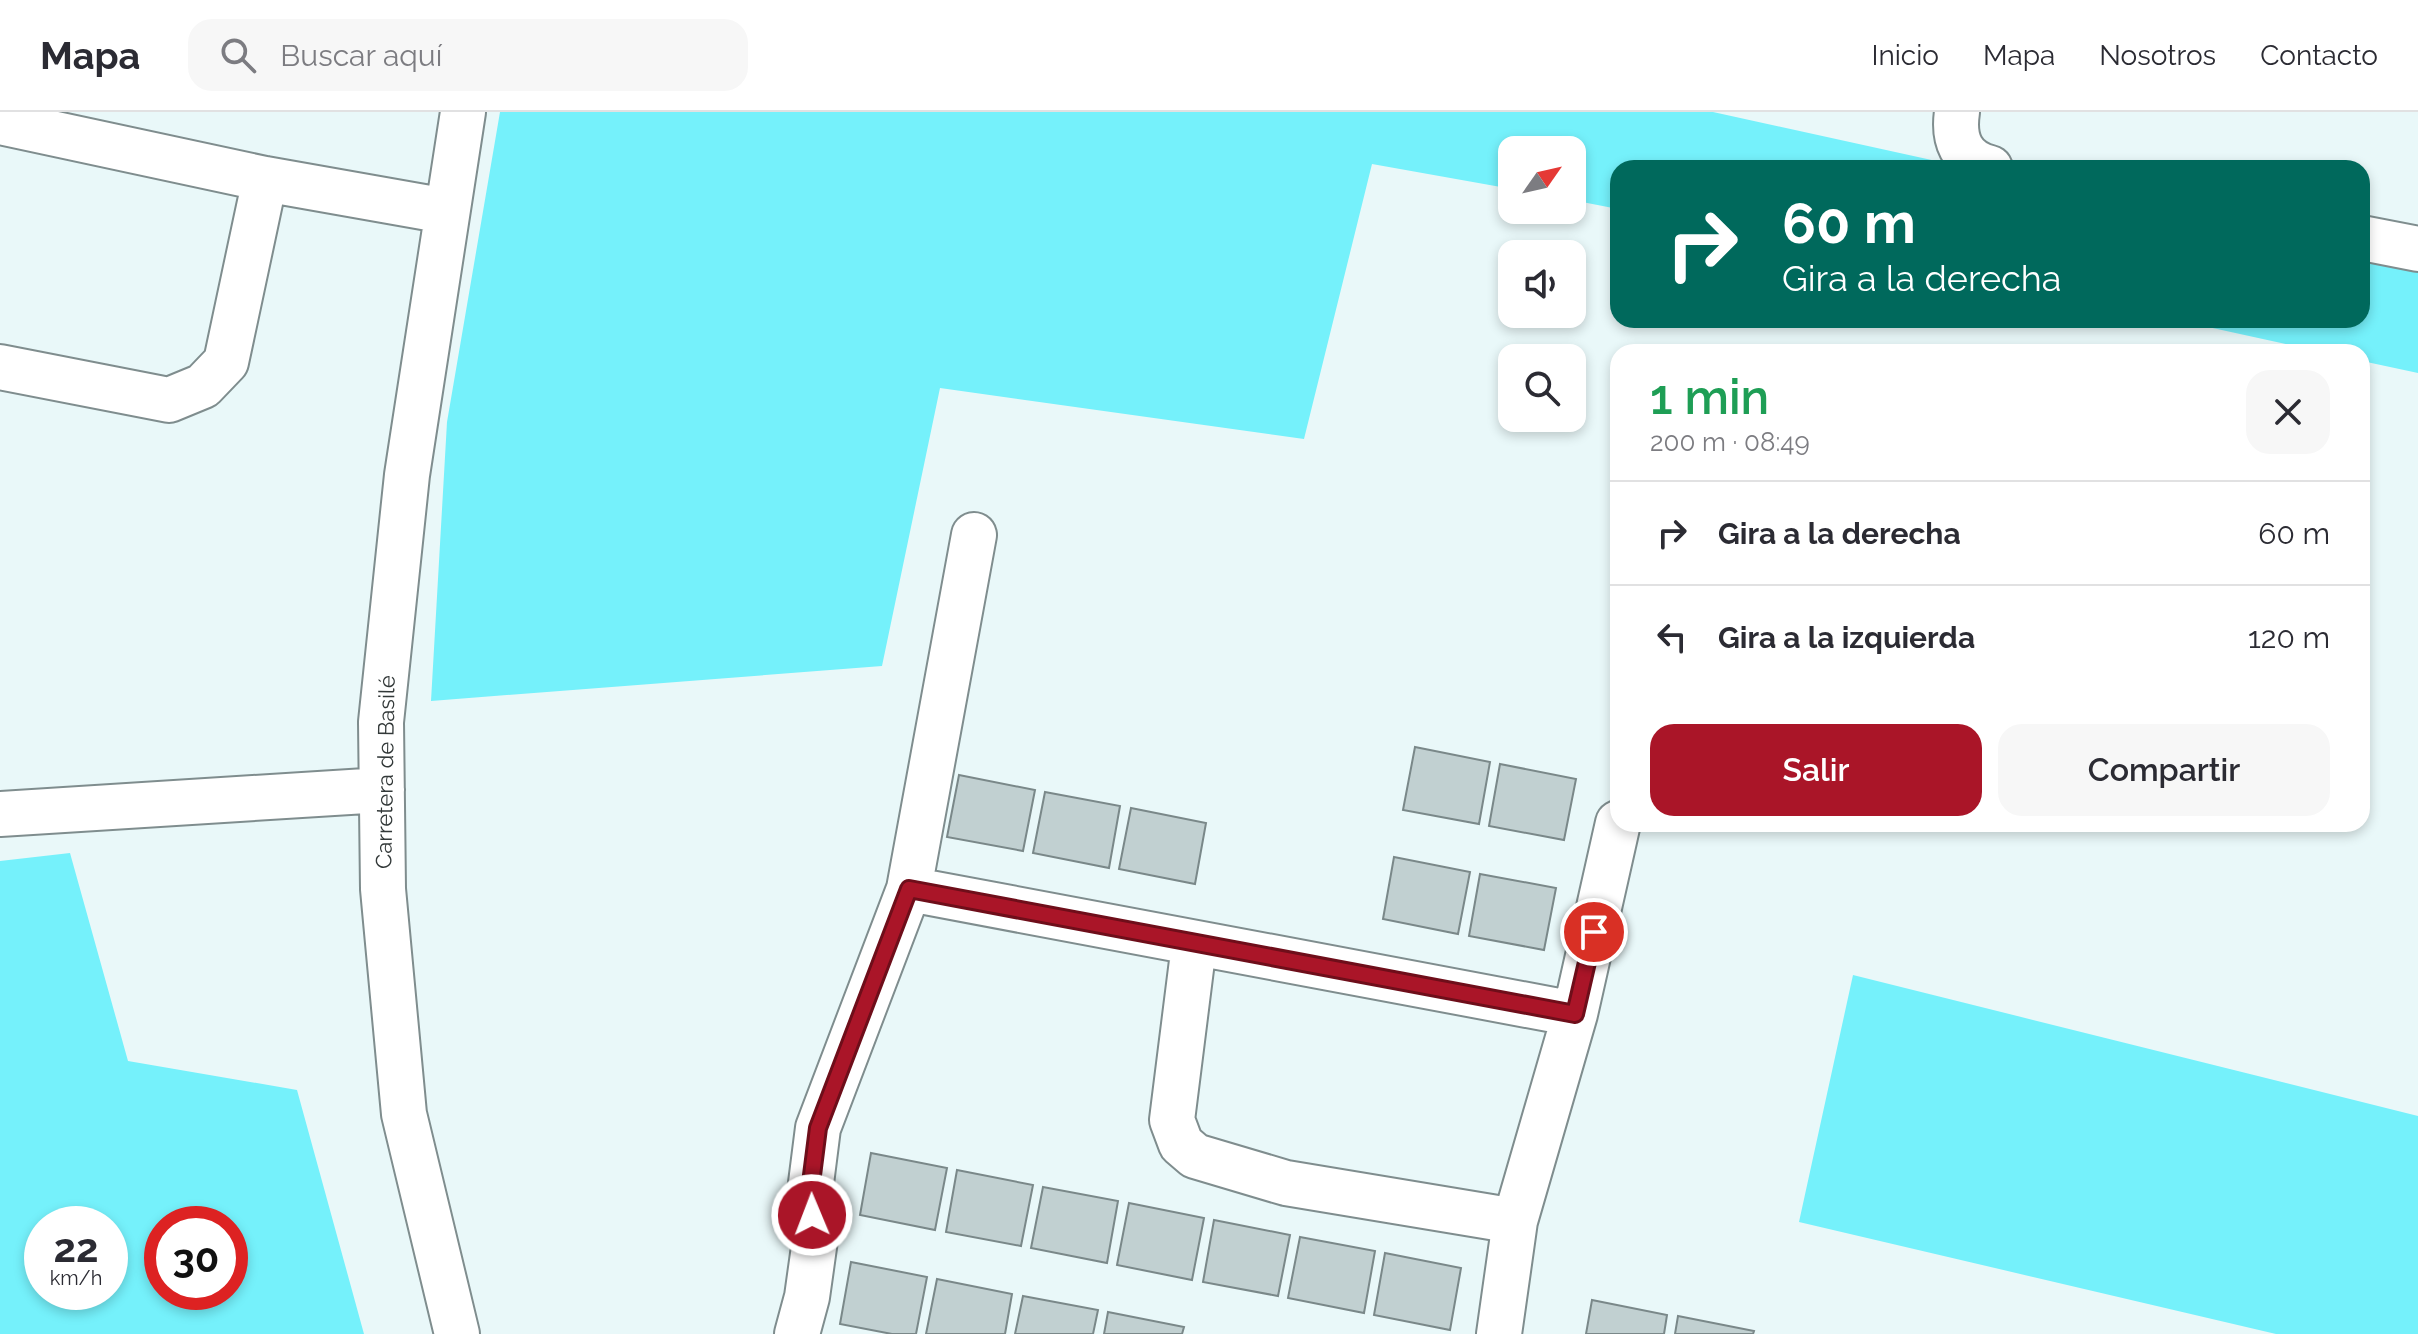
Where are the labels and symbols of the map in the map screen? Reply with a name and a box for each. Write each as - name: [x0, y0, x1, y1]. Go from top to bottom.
- north arrow: [1498, 136, 1586, 224]
- street label: Carretera de Basilé: [370, 675, 400, 869]
- pin: [1560, 898, 1628, 966]
- position arrow: [770, 1173, 854, 1257]
- speed limit sign: 30: [144, 1206, 248, 1310]

